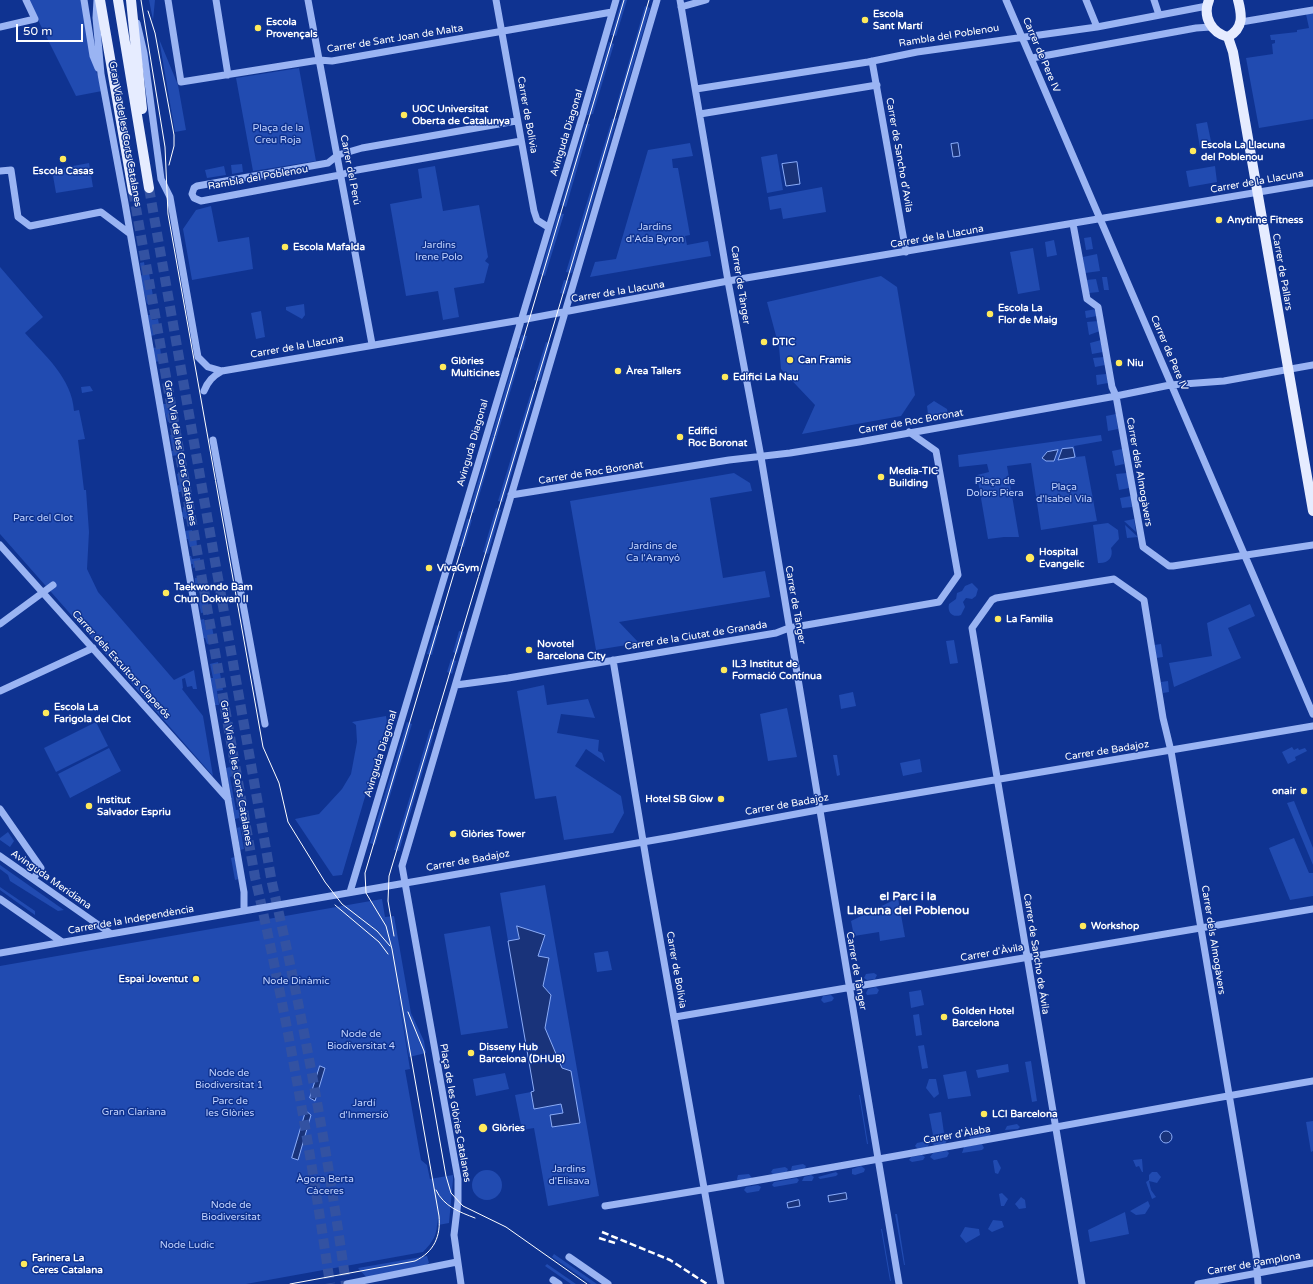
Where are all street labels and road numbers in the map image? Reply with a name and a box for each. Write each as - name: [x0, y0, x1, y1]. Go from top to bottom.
- street label: Carrer de Pere IV: [1020, 16, 1062, 94]
- street label: Carrer de Sant Joan de Malta: [326, 22, 464, 56]
- street label: Rambla del Poblenou: [898, 22, 1000, 50]
- street label: Gran Via de les Corts Catalanes: [106, 60, 144, 208]
- street label: Carrer de Bolívia: [514, 76, 540, 154]
- street label: Avinguda Diagonal: [548, 88, 586, 178]
- street label: Carrer de Sancho d'Avila: [883, 97, 915, 213]
- street label: Carrer del Perú: [337, 134, 363, 206]
- street label: Rambla del Poblenou: [207, 163, 309, 193]
- street label: Carrer de la Llacuna: [1209, 168, 1305, 196]
- street label: Carrer de la Llacuna: [889, 223, 985, 251]
- street label: Carrer de Pallars: [1269, 233, 1295, 311]
- street label: Carrer de Tànger: [728, 245, 752, 325]
- street label: Carrer de la Llacuna: [570, 279, 666, 305]
- street label: Carrer de Pere IV: [1148, 314, 1190, 392]
- street label: Carrer de la Llacuna: [249, 333, 345, 361]
- street label: Gran Via de les Corts Catalanes: [161, 379, 199, 527]
- street label: Avinguda Diagonal: [455, 398, 491, 488]
- street label: Carrer de Roc Boronat: [858, 407, 964, 437]
- street label: Carrer dels Almogàvers: [1123, 417, 1155, 527]
- street label: Carrer de Roc Boronat: [538, 459, 644, 487]
- street label: Carrer de Tànger: [782, 565, 808, 645]
- street label: Carrer dels Escultors Claperós: [69, 608, 173, 722]
- street label: Carrer de la Ciutat de Granada: [624, 619, 768, 653]
- street label: Gran Via de les Corts Catalanes: [217, 699, 255, 847]
- street label: Avinguda Diagonal: [362, 709, 400, 799]
- street label: Carrer de Badajoz: [1064, 738, 1150, 764]
- street label: Carrer de Badajoz: [744, 792, 830, 818]
- street label: Avinguda Meridiana: [8, 848, 94, 912]
- street label: Carrer de Badajoz: [425, 848, 511, 874]
- street label: Carrer dels Almogàvers: [1198, 884, 1228, 996]
- street label: Carrer de Sancho de Ávila: [1021, 893, 1051, 1015]
- street label: Carrer de la Independència: [67, 903, 195, 937]
- street label: Carrer de Bolívia: [663, 931, 689, 1009]
- street label: Carrer de Tànger: [843, 931, 869, 1011]
- street label: Carrer d'Àvila: [960, 942, 1024, 964]
- street label: Plaça de les Glòries Catalanes: [437, 1043, 473, 1183]
- street label: Carrer d'Àlaba: [922, 1123, 992, 1147]
- street label: Carrer de Pamplona: [1206, 1250, 1302, 1278]

